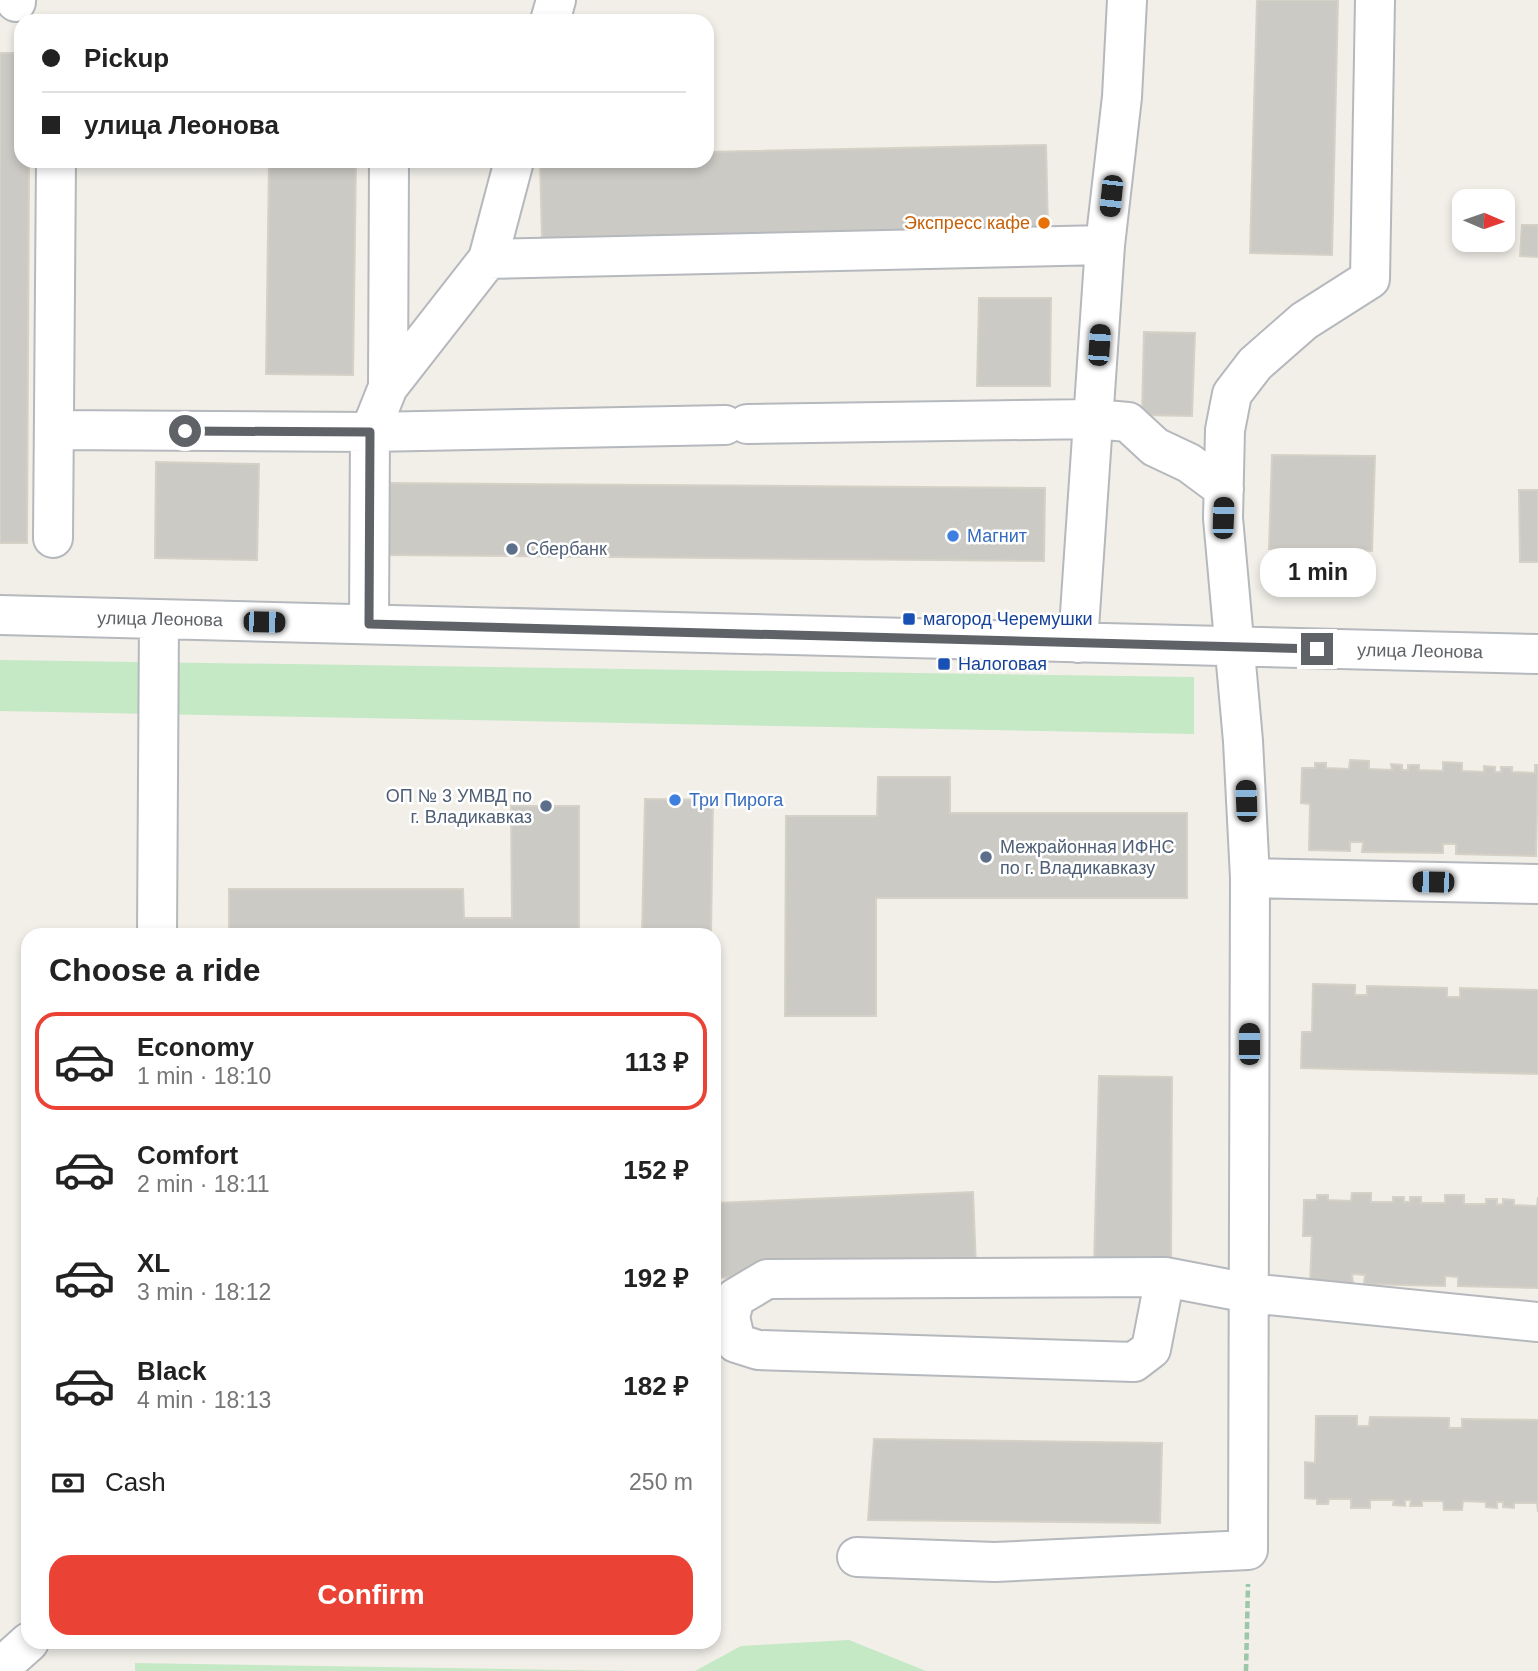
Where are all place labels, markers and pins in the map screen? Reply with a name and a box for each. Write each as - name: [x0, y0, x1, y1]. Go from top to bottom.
- place label: Экспресс кафе: [904, 213, 1030, 233]
- marker: Экспресс кафе: [1036, 215, 1052, 231]
- place label: Магнит: [967, 526, 1027, 546]
- marker: Магнит: [945, 528, 961, 544]
- place label: Сбербанк: [526, 539, 607, 559]
- marker: Сбербанк: [504, 541, 520, 557]
- place label: магород Черемушки: [923, 609, 1093, 629]
- marker: магород Черемушки: [901, 611, 917, 627]
- place label: Налоговая: [958, 654, 1047, 674]
- marker: Налоговая: [936, 656, 952, 672]
- place label: ОП № 3 УМВД по г. Владикавказ: [386, 786, 532, 827]
- place label: Три Пирога: [689, 790, 784, 810]
- marker: Три Пирога: [667, 792, 683, 808]
- marker: ОП № 3 УМВД по г. Владикавказ: [538, 798, 554, 814]
- place label: Межрайонная ИФНС по г. Владикавказу: [1000, 837, 1174, 878]
- marker: Межрайонная ИФНС по г. Владикавказу: [978, 849, 994, 865]

